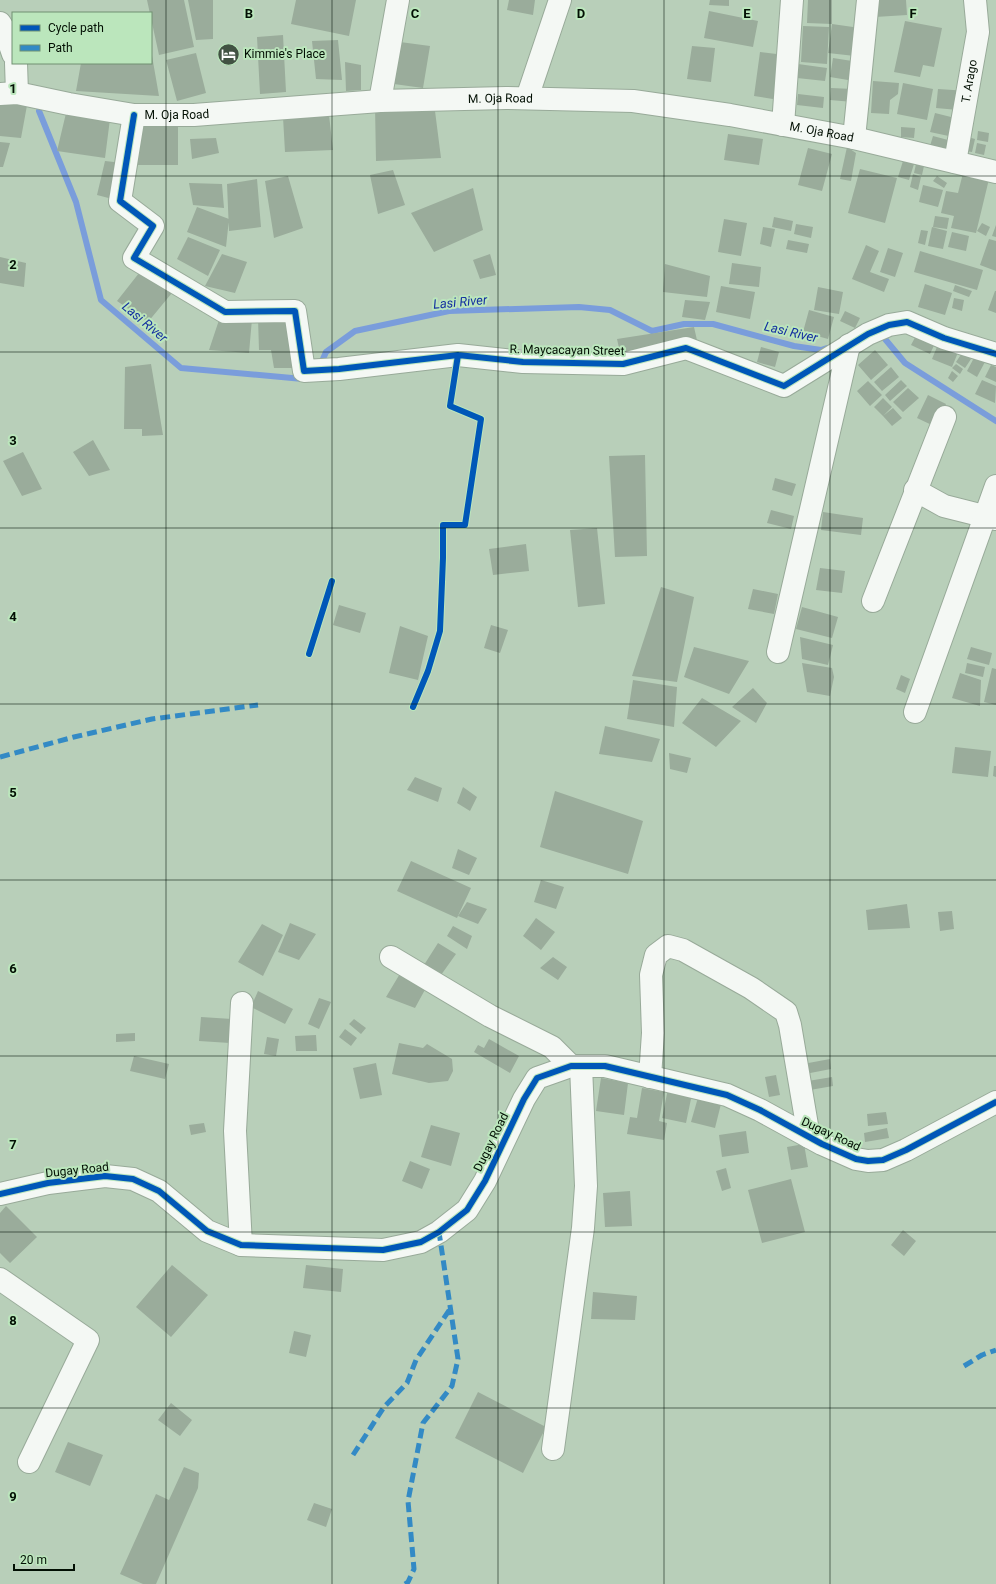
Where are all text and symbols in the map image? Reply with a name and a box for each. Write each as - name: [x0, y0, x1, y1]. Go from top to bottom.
- text: B: [245, 6, 253, 21]
- text: C: [411, 6, 420, 21]
- text: D: [577, 6, 585, 21]
- text: E: [743, 6, 751, 21]
- text: F: [909, 6, 917, 21]
- legend: [12, 12, 152, 64]
- text: Cycle path: [48, 21, 104, 35]
- text: Path: [48, 41, 73, 55]
- hotel icon: Kimmie's Place: [215, 41, 241, 67]
- place label: Kimmie's Place: [244, 47, 325, 61]
- street label: T. Arago: [959, 58, 980, 104]
- text: 1: [9, 81, 17, 96]
- street label: M. Oja Road: [468, 91, 533, 106]
- street label: M. Oja Road: [144, 107, 210, 122]
- street label: M. Oja Road: [789, 119, 855, 145]
- text: 2: [9, 257, 17, 272]
- water label: Lasi River: [432, 292, 488, 312]
- water label: Lasi River: [119, 299, 171, 346]
- water label: Lasi River: [763, 319, 820, 346]
- street label: R. Maycacayan Street: [509, 342, 625, 358]
- text: 3: [9, 433, 17, 448]
- text: 4: [9, 609, 17, 624]
- text: 5: [9, 785, 17, 800]
- text: 6: [9, 961, 17, 976]
- street label: Dugay Road: [471, 1110, 511, 1174]
- street label: Dugay Road: [799, 1114, 863, 1154]
- text: 7: [9, 1137, 17, 1152]
- street label: Dugay Road: [45, 1160, 109, 1180]
- text: 8: [9, 1313, 17, 1328]
- text: 9: [9, 1489, 17, 1504]
- scale bar: [14, 1546, 74, 1572]
- text: 20 m: [20, 1553, 47, 1567]

